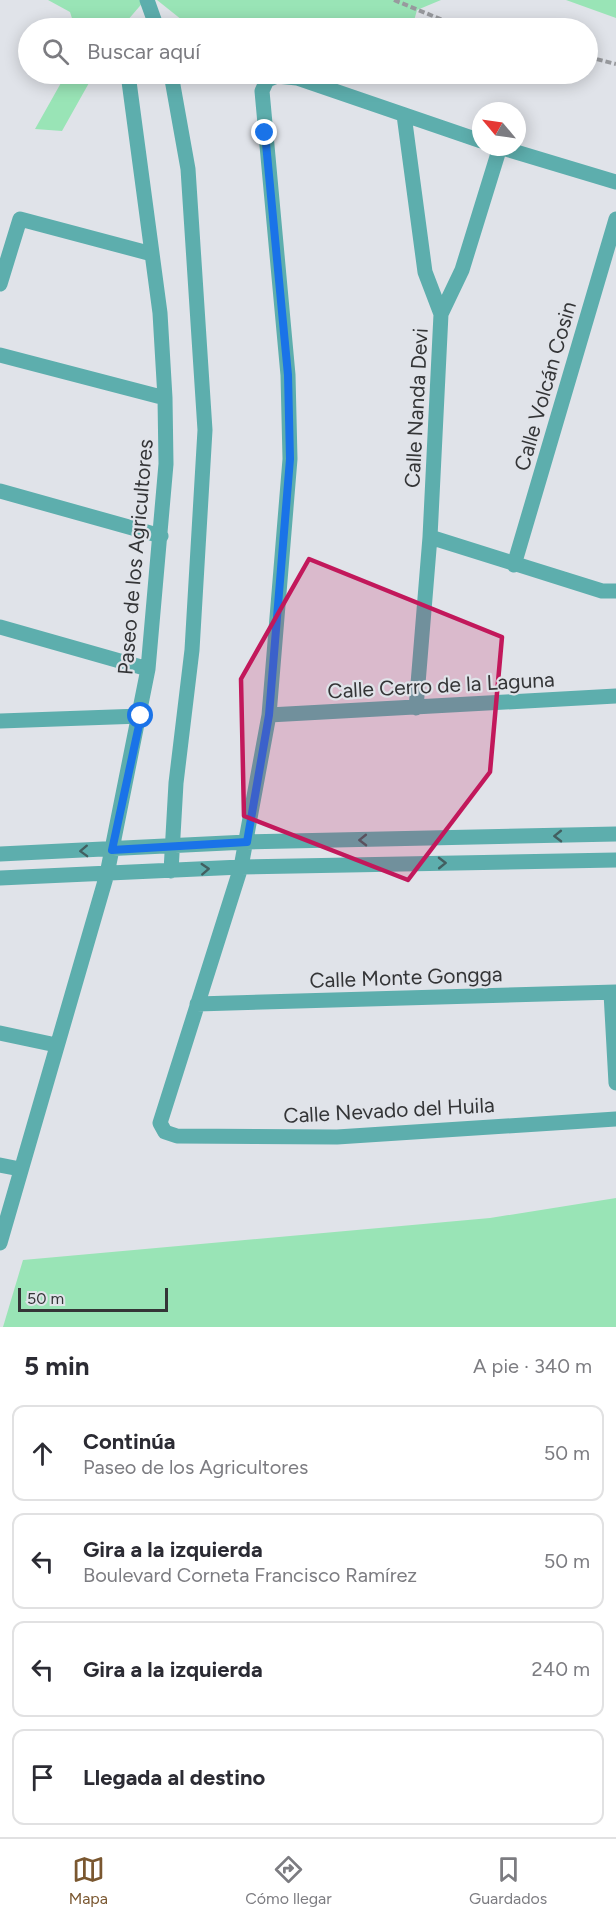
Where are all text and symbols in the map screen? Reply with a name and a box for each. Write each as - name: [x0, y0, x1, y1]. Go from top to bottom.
- search box: [18, 18, 598, 84]
- icon: search: [39, 35, 72, 68]
- text: Buscar aquí: [87, 38, 200, 65]
- north arrow: [472, 102, 526, 156]
- route end: [251, 119, 277, 145]
- street label: Calle Volcán Cosin: [509, 298, 581, 474]
- street label: Calle Nanda Devi: [399, 327, 433, 489]
- street label: Paseo de los Agricultores: [112, 438, 158, 676]
- street label: Calle Cerro de la Laguna: [327, 667, 555, 703]
- route start: [127, 702, 153, 728]
- one-way arrow: [553, 829, 562, 842]
- one-way arrow: [358, 833, 367, 846]
- one-way arrow: [79, 845, 88, 858]
- one-way arrow: [438, 857, 447, 869]
- one-way arrow: [201, 862, 210, 875]
- street label: Calle Monte Gongga: [309, 961, 503, 993]
- street label: Calle Nevado del Huila: [283, 1092, 495, 1128]
- scale bar: [18, 1285, 168, 1312]
- text: 50 m: [27, 1289, 64, 1308]
- text: 5 min: [24, 1350, 90, 1382]
- text: A pie · 340 m: [473, 1354, 592, 1378]
- text: Continúa: [83, 1428, 176, 1455]
- icon: ahead: [26, 1437, 59, 1470]
- text: 50 m: [544, 1441, 590, 1465]
- text: Paseo de los Agricultores: [83, 1455, 308, 1479]
- text: Gira a la izquierda: [83, 1536, 263, 1563]
- icon: left: [26, 1545, 59, 1578]
- text: 50 m: [544, 1549, 590, 1573]
- text: Boulevard Corneta Francisco Ramírez: [83, 1563, 417, 1587]
- icon: left: [26, 1653, 59, 1686]
- text: Gira a la izquierda: [83, 1656, 263, 1683]
- text: 240 m: [532, 1657, 590, 1681]
- icon: arrive: [26, 1761, 59, 1794]
- text: Llegada al destino: [83, 1764, 265, 1791]
- tab: Mapa: [69, 1853, 108, 1908]
- tab: Cómo llegar: [245, 1853, 332, 1908]
- tab: Guardados: [469, 1853, 547, 1908]

